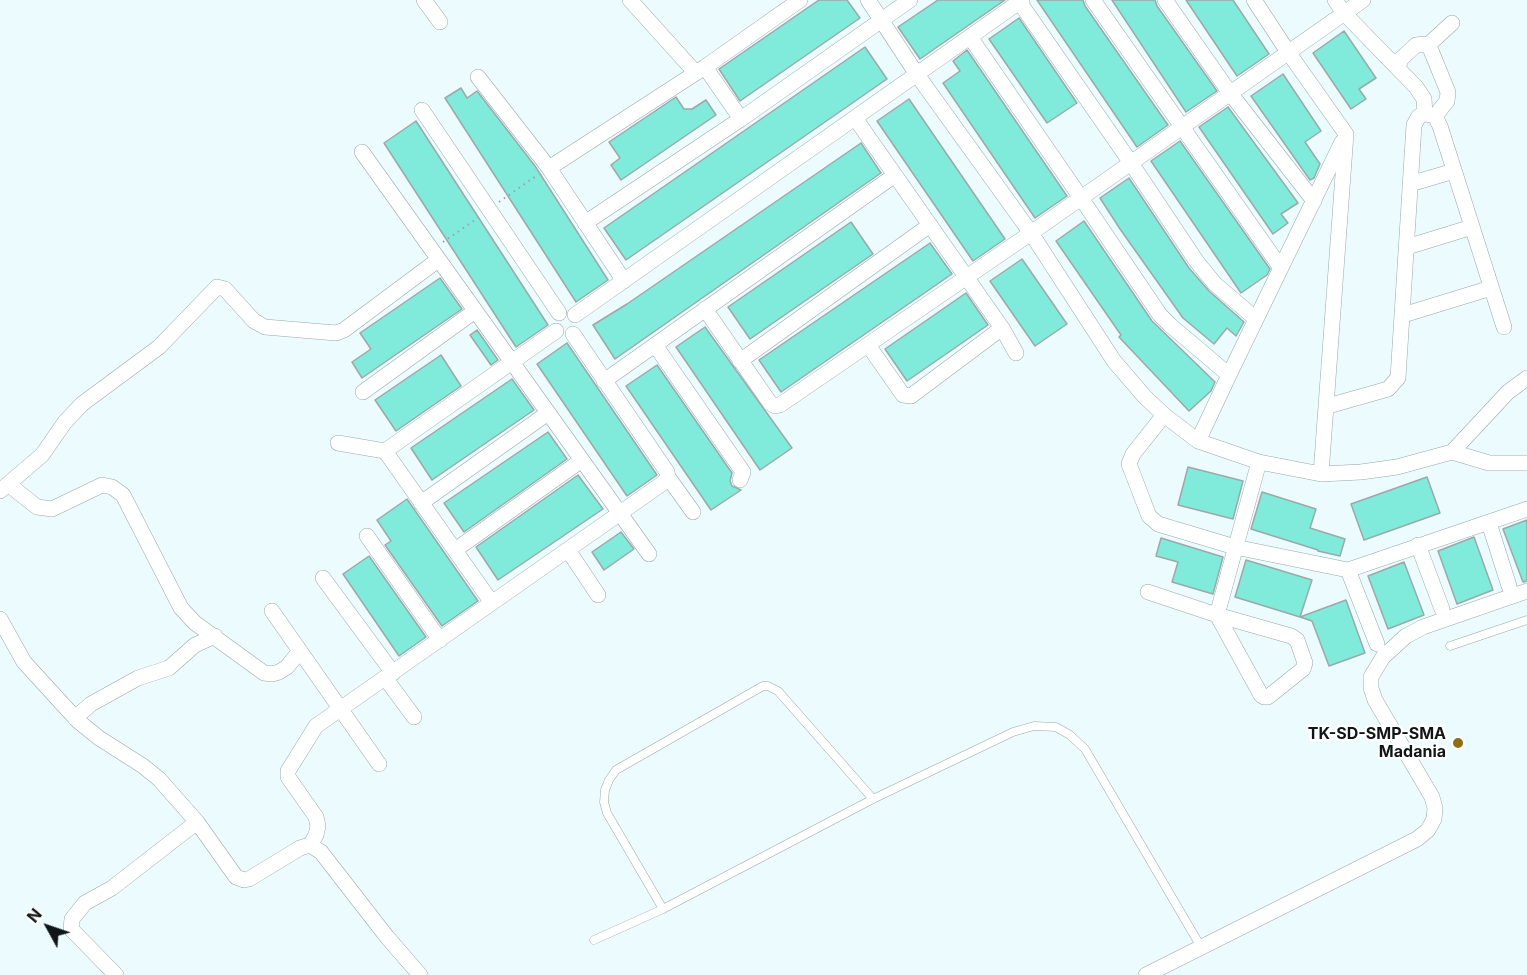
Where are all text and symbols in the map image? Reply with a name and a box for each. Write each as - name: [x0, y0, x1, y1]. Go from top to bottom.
- place label: TK-SD-SMP-SMA Madania: [1308, 724, 1446, 762]
- marker: TK-SD-SMP-SMA Madania: [1451, 736, 1465, 750]
- north arrow: [18, 897, 78, 957]
- text: N: [23, 904, 46, 927]

